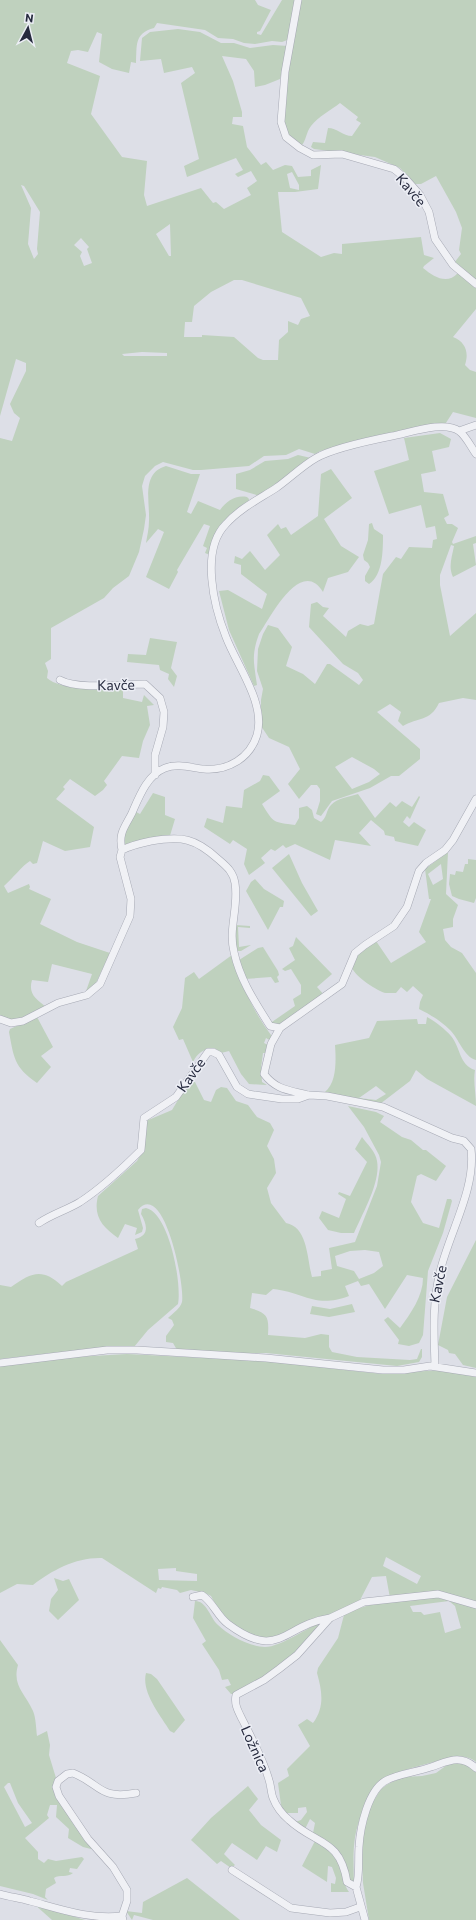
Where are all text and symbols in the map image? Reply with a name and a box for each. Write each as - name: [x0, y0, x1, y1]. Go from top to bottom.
- north arrow: [8, 8, 48, 48]
- text: N: [24, 11, 34, 25]
- street label: Kavče: [393, 170, 430, 210]
- street label: Kavče: [97, 676, 135, 693]
- street label: Kavče: [173, 1054, 208, 1095]
- street label: Kavče: [425, 1264, 450, 1304]
- street label: Ložnica: [238, 1723, 273, 1775]

